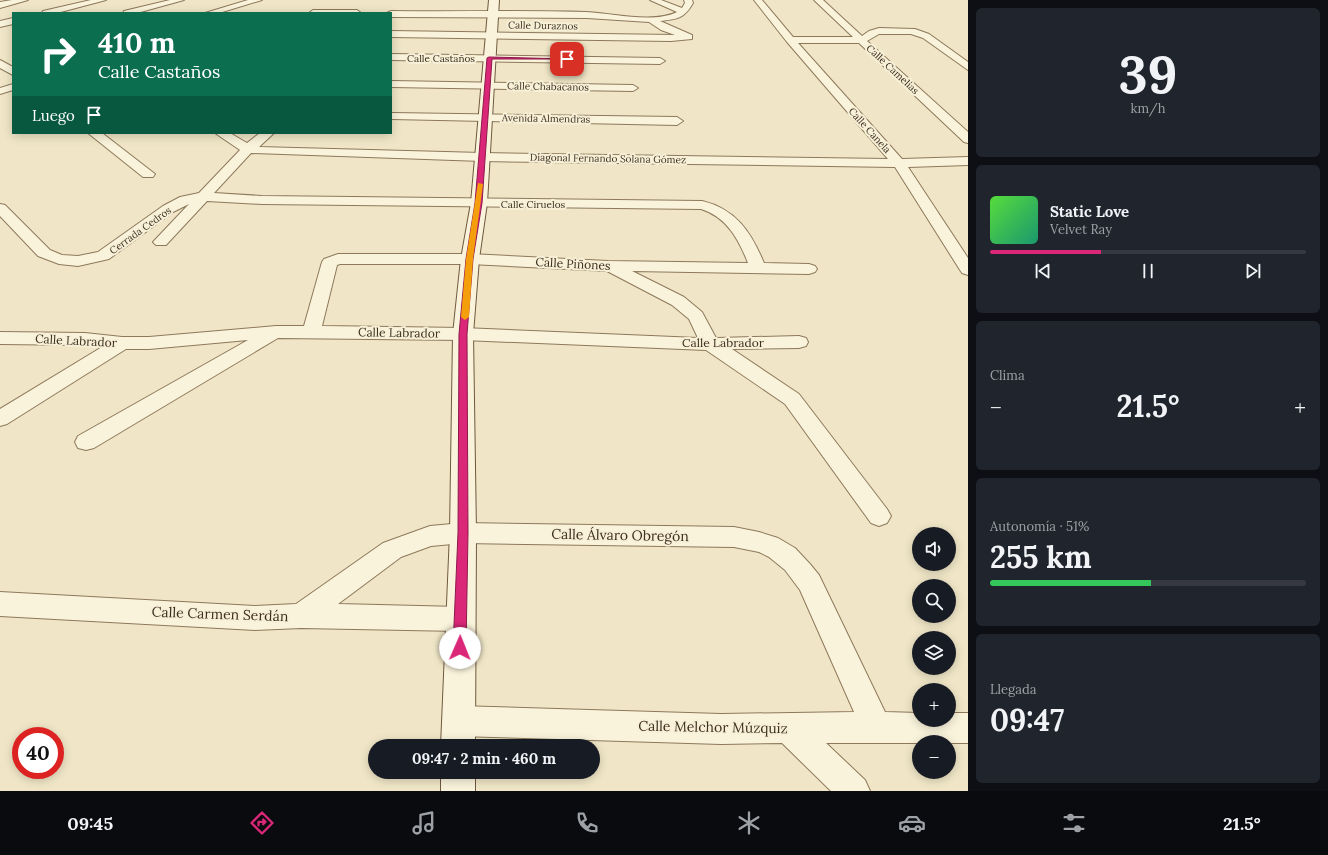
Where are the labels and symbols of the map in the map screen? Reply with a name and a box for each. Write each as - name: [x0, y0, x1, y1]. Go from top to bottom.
- street label: Calle Duraznos: [508, 18, 579, 33]
- pin: [550, 42, 584, 76]
- street label: Calle Camelias: [864, 42, 922, 97]
- street label: Calle Castaños: [407, 52, 475, 65]
- street label: Calle Chabacanos: [507, 79, 589, 94]
- street label: Calle Canela: [846, 105, 894, 156]
- street label: Avenida Almendras: [501, 111, 591, 126]
- street label: Diagonal Fernando Solana Gómez: [530, 151, 686, 166]
- street label: Calle Ciruelos: [501, 198, 566, 211]
- street label: Cerrada Cedros: [107, 203, 174, 257]
- street label: Calle Piñones: [535, 254, 611, 273]
- street label: Calle Labrador: [358, 324, 441, 341]
- street label: Calle Labrador: [35, 331, 118, 350]
- street label: Calle Labrador: [682, 335, 765, 350]
- street label: Calle Álvaro Obregón: [551, 525, 689, 545]
- street label: Calle Carmen Serdán: [151, 603, 289, 625]
- position arrow: [439, 627, 481, 669]
- street label: Calle Melchor Múzquiz: [638, 717, 788, 737]
- speed limit sign: 40: [12, 727, 64, 779]

